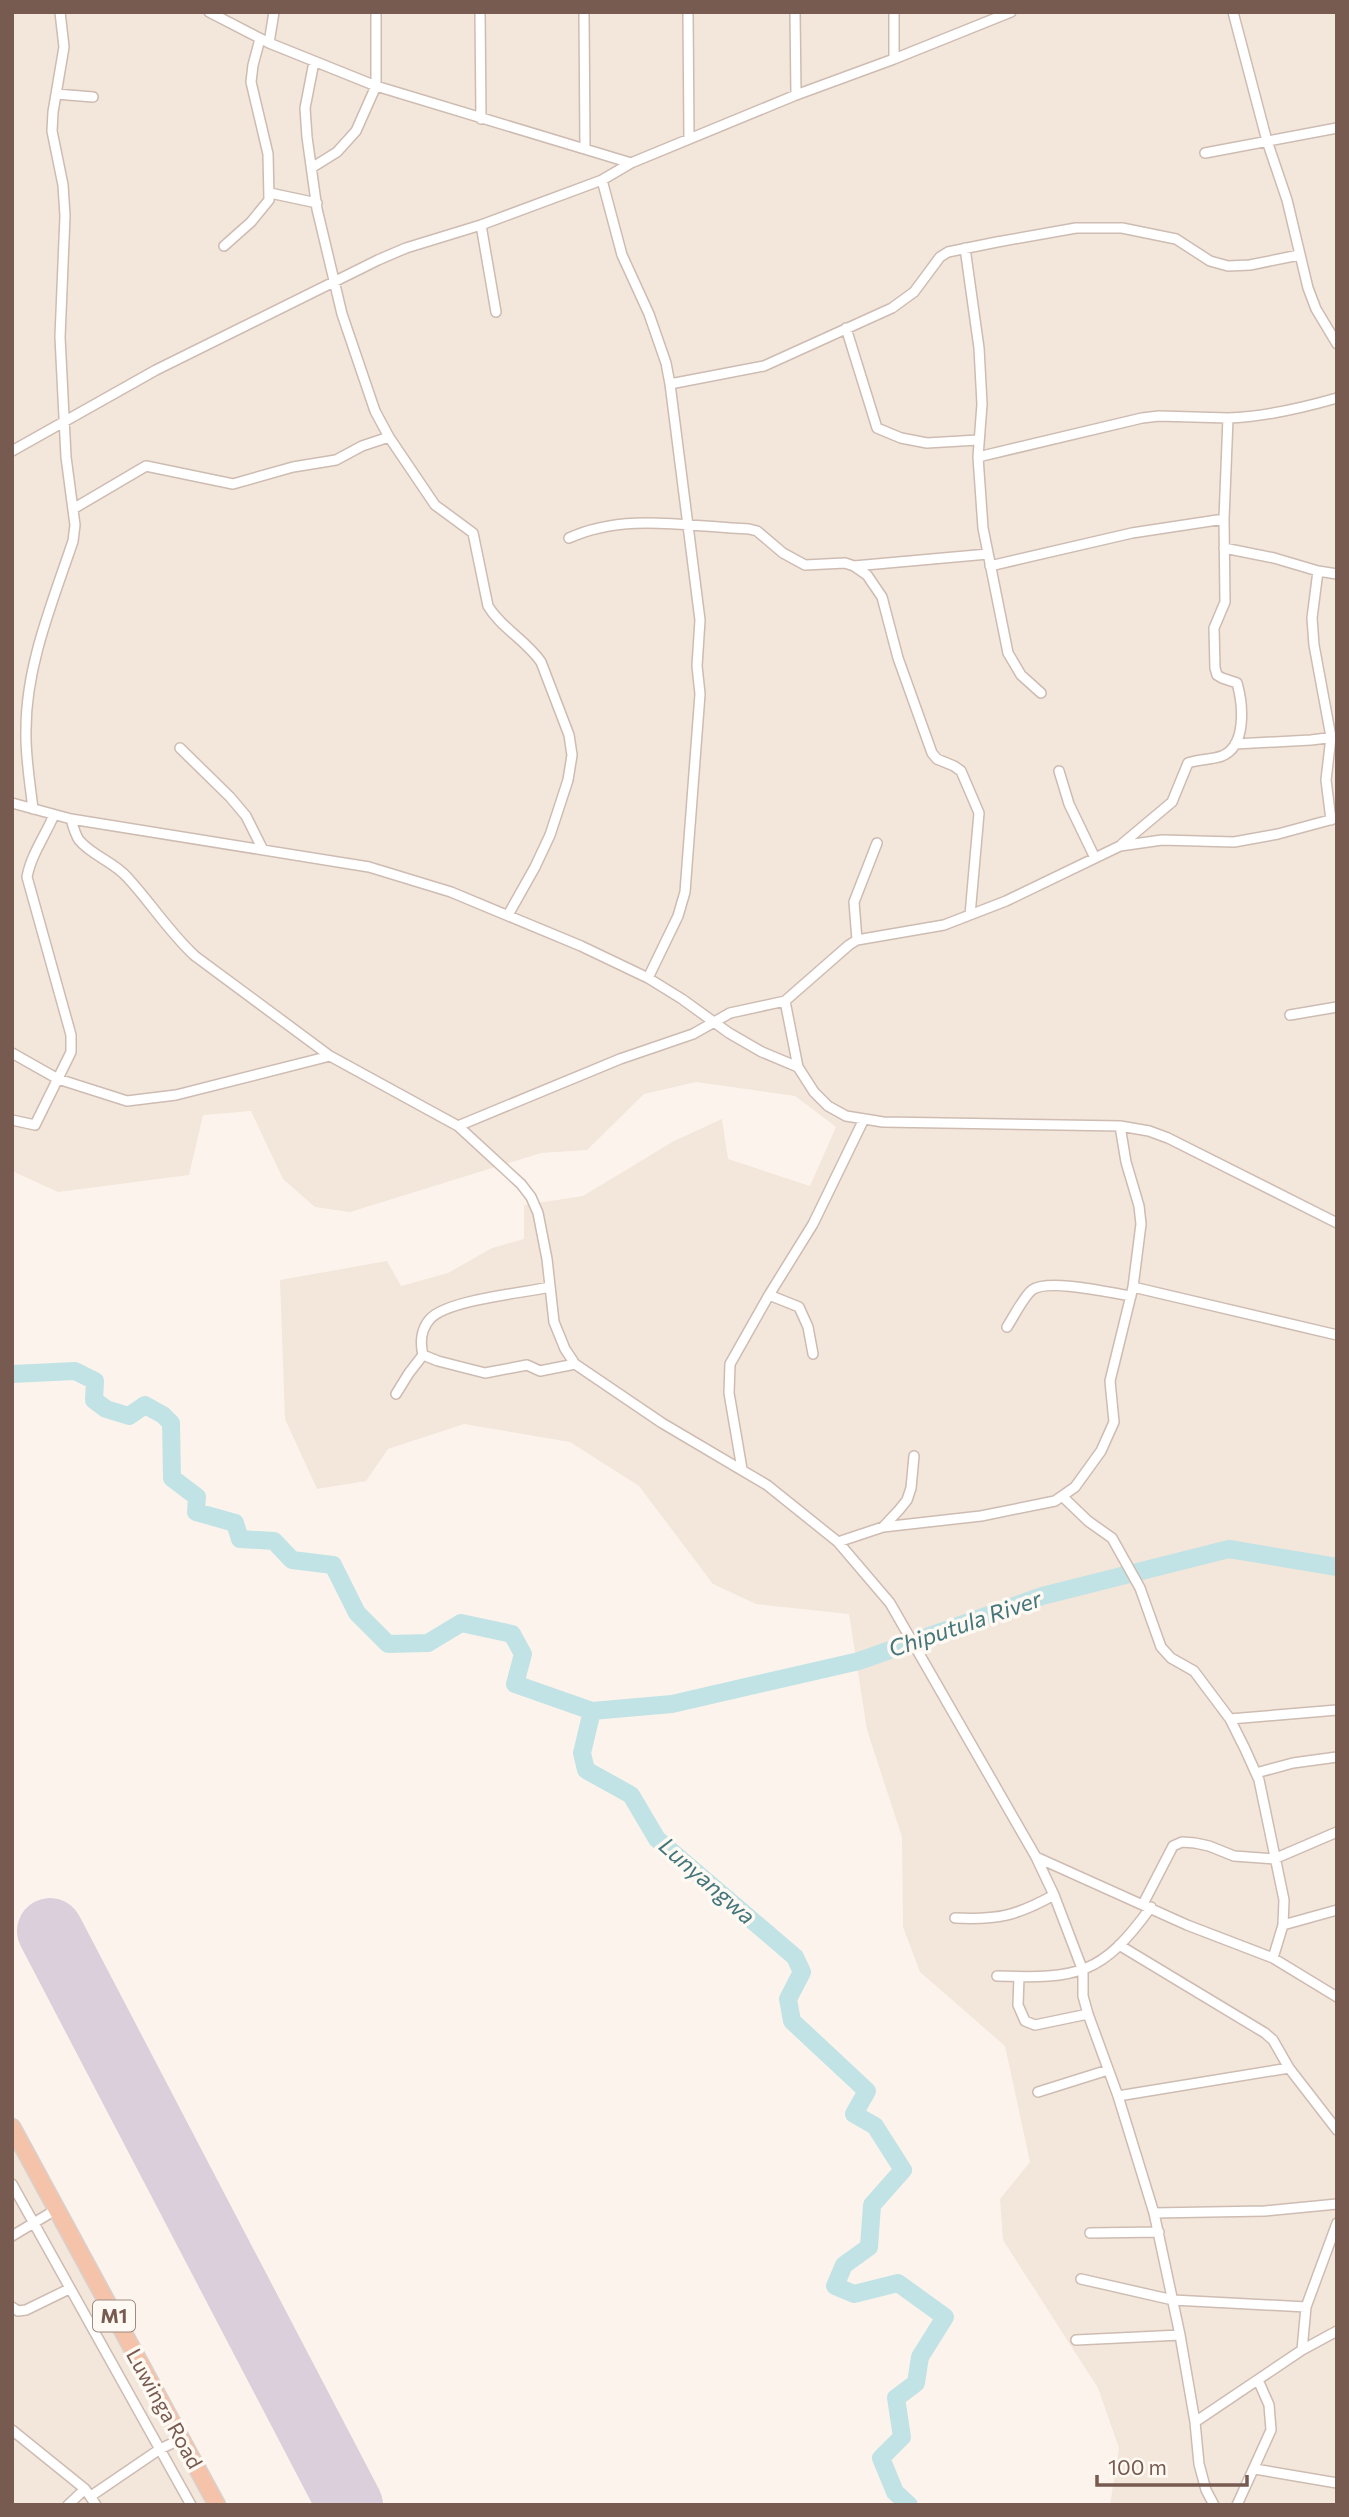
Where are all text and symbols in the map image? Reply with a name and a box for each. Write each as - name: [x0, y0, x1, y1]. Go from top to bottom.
- water label: Chiputula River: [884, 1583, 1046, 1662]
- water label: Lunyangwa: [654, 1831, 761, 1930]
- road number: M1: [93, 2300, 135, 2332]
- street label: Luwinga Road: [122, 2344, 209, 2473]
- scale bar: [1097, 2444, 1248, 2488]
- text: 100 m: [1108, 2454, 1167, 2479]

